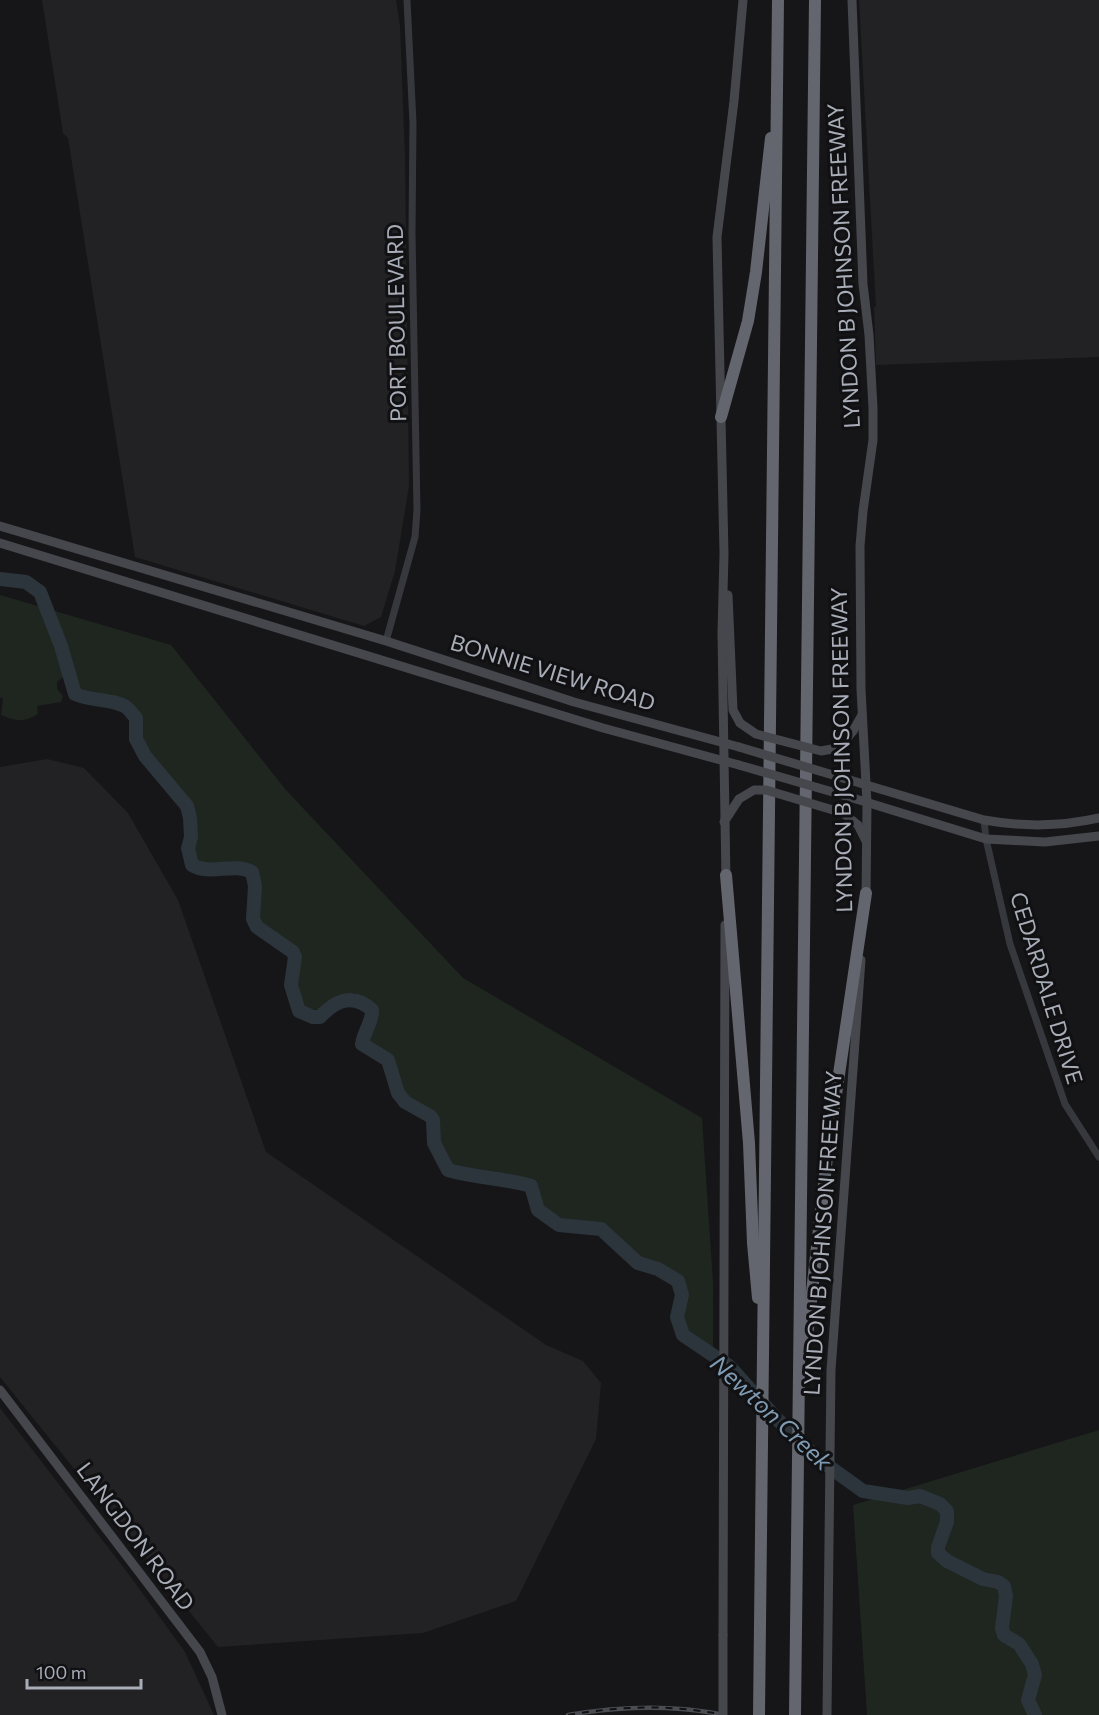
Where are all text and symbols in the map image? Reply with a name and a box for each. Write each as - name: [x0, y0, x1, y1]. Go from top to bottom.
- street label: LYNDON B JOHNSON FREEWAY: [821, 103, 865, 429]
- street label: PORT BOULEVARD: [381, 224, 411, 422]
- street label: LYNDON B JOHNSON FREEWAY: [825, 587, 857, 913]
- street label: BONNIE VIEW ROAD: [447, 628, 659, 716]
- street label: CEDARDALE DRIVE: [1005, 889, 1089, 1087]
- street label: LYNDON B JOHNSON FREEWAY: [797, 1070, 847, 1396]
- water label: Newton Creek: [705, 1348, 840, 1476]
- street label: LANGDON ROAD: [71, 1457, 201, 1615]
- scale bar: [27, 1652, 141, 1690]
- text: 100 m: [36, 1661, 86, 1683]

